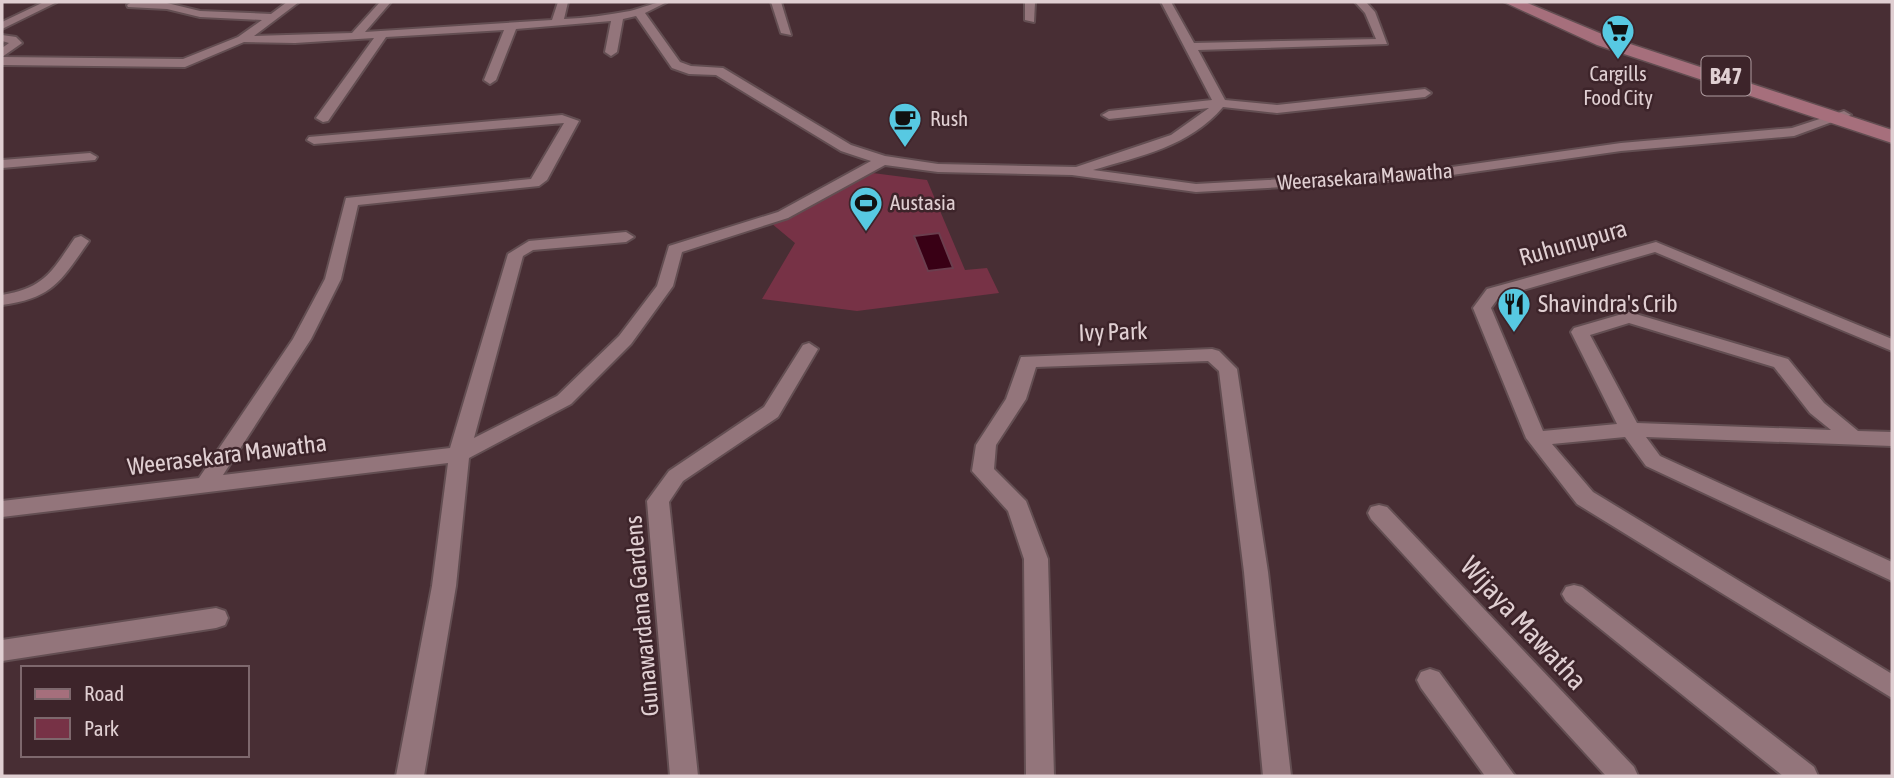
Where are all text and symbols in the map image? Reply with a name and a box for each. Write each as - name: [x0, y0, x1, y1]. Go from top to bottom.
- supermarket icon: Cargills Food City: [1599, 12, 1637, 61]
- road number: B47: [1702, 57, 1750, 96]
- place label: Cargills Food City: [1583, 61, 1653, 109]
- cafe icon: Rush: [886, 100, 924, 149]
- place label: Rush: [930, 106, 968, 130]
- street label: Weerasekara Mawatha: [1277, 158, 1453, 194]
- sports icon: Austasia: [847, 184, 885, 233]
- place label: Austasia: [890, 190, 956, 214]
- street label: Ruhunupura: [1516, 214, 1630, 271]
- restaurant icon: Shavindra's Crib: [1495, 285, 1533, 334]
- place label: Shavindra's Crib: [1538, 290, 1678, 317]
- street label: Ivy Park: [1078, 317, 1149, 346]
- street label: Weerasekara Mawatha: [126, 429, 328, 480]
- street label: Gunawardana Gardens: [619, 515, 664, 718]
- street label: Wijaya Mawatha: [1454, 550, 1594, 696]
- legend: [21, 666, 248, 757]
- text: Road: [84, 681, 124, 705]
- text: Park: [84, 716, 119, 740]

